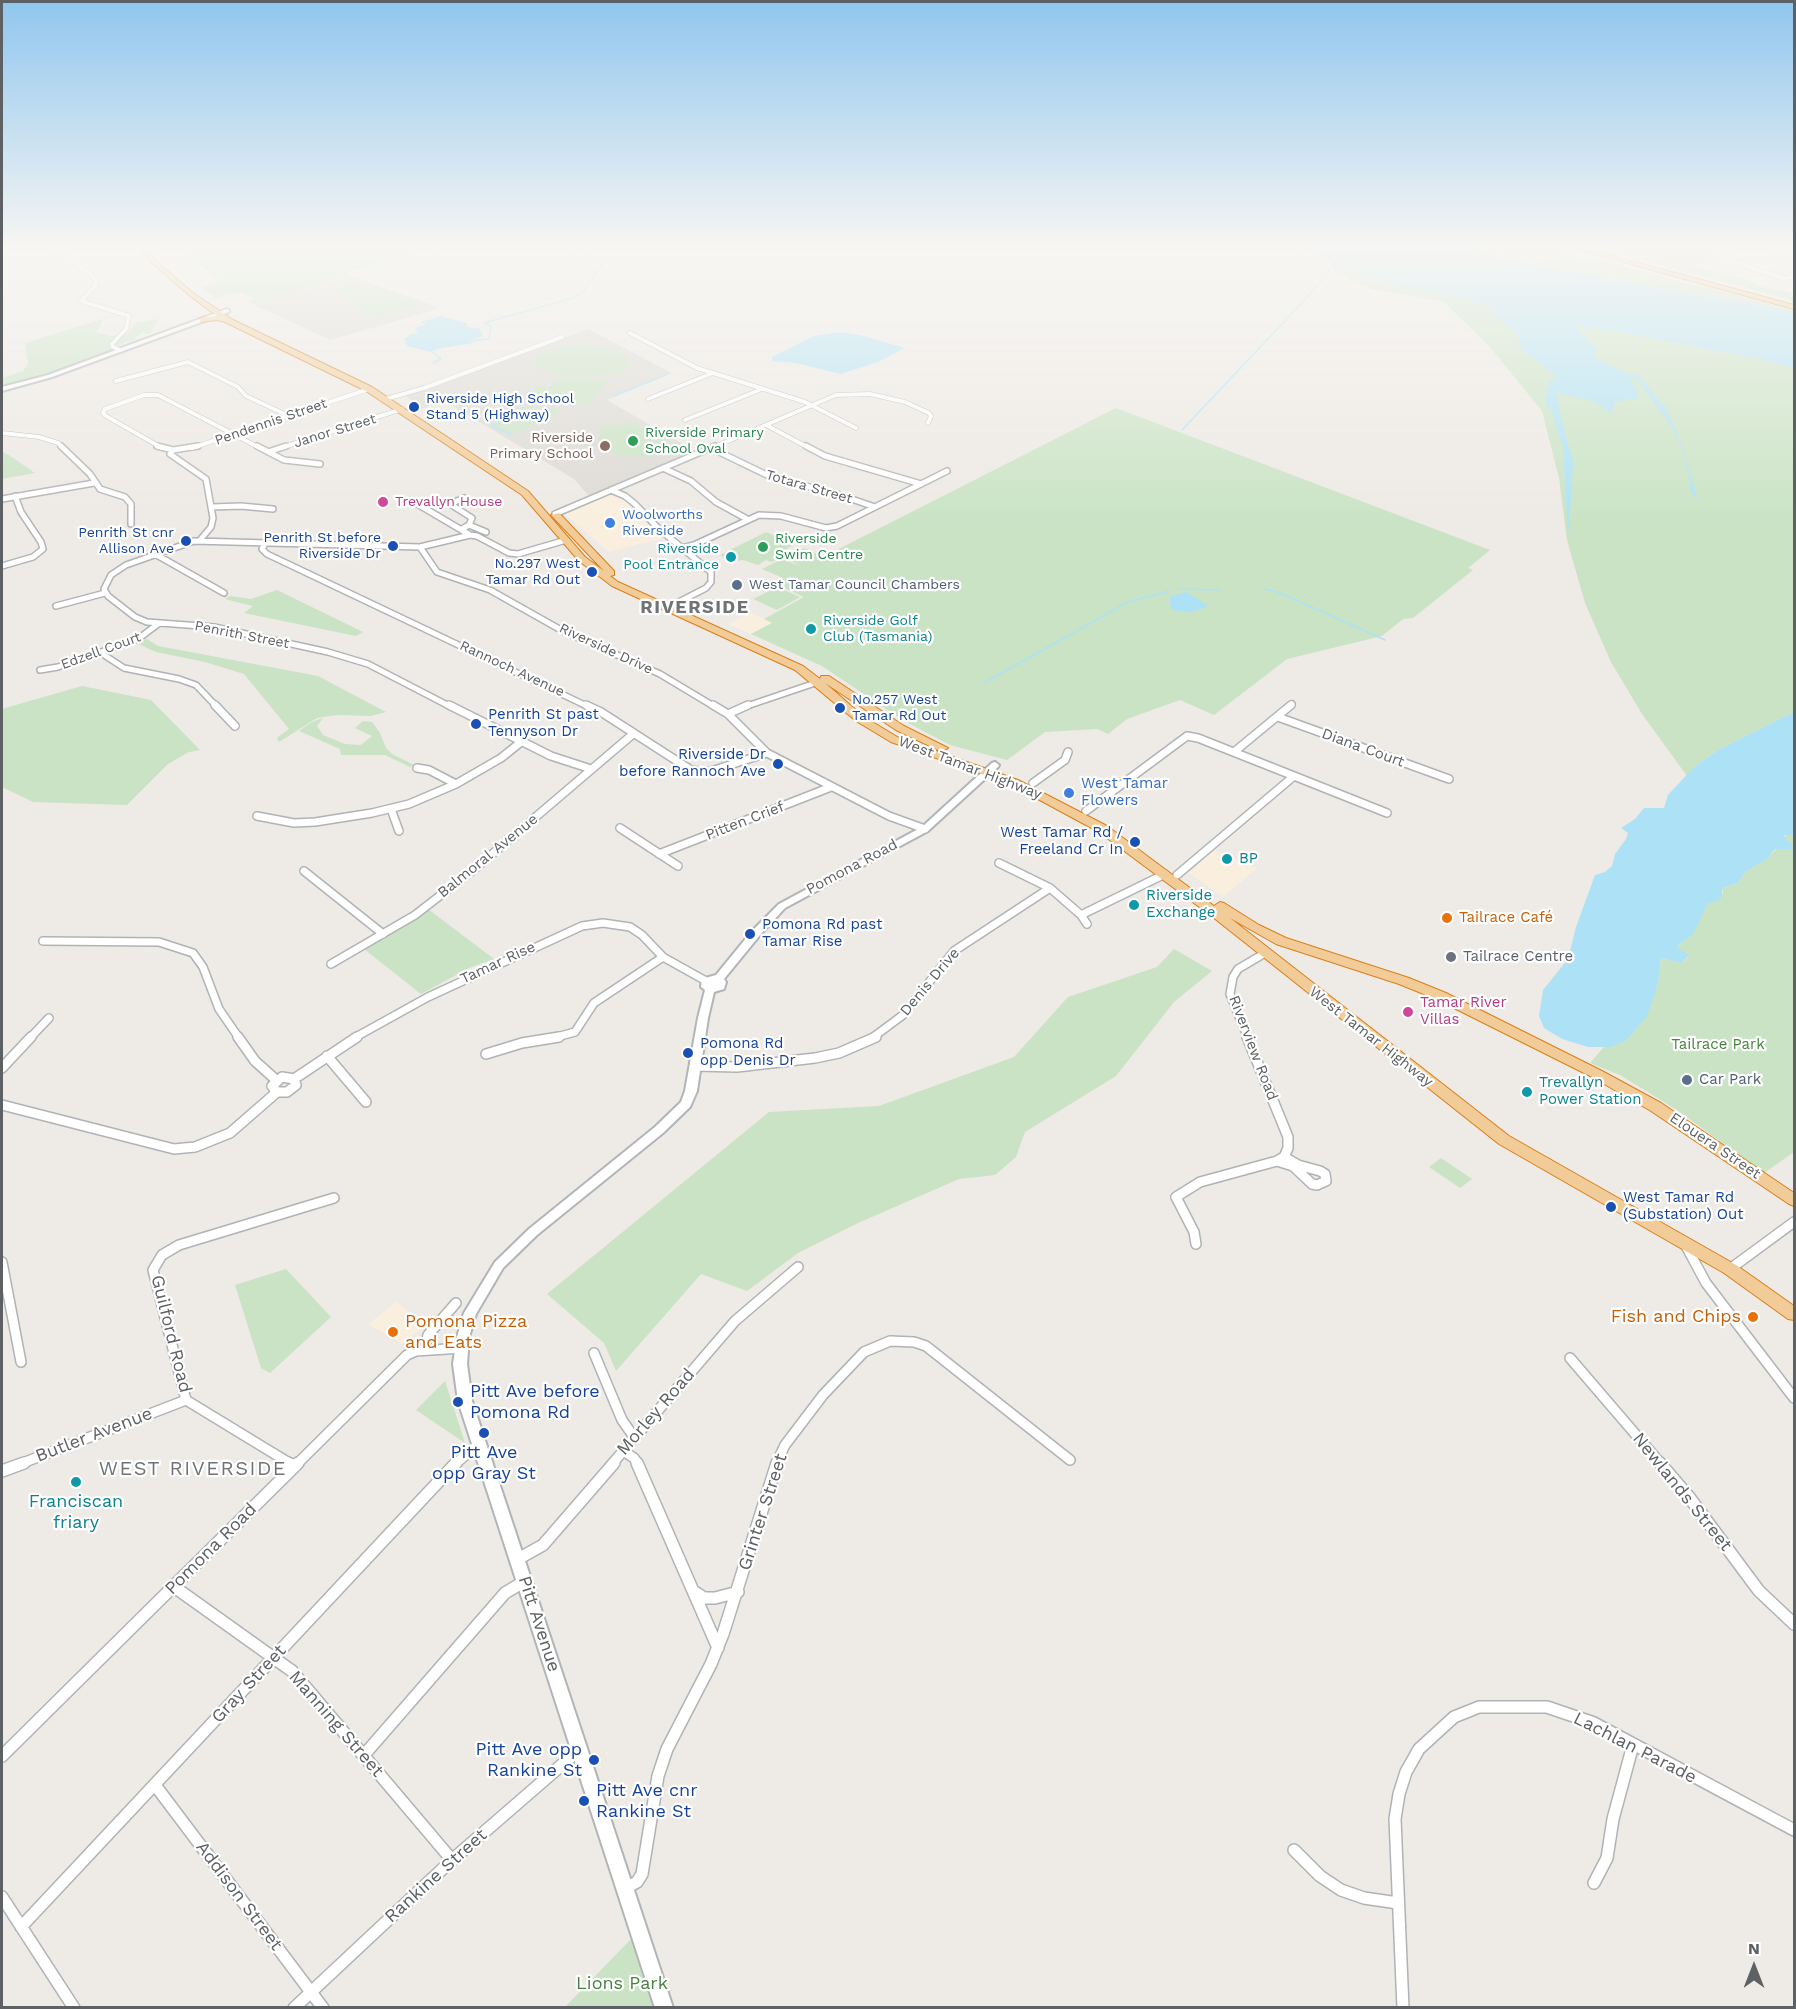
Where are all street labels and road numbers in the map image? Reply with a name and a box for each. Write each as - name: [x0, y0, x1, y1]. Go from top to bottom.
- street label: Pendennis Street: [213, 395, 329, 449]
- street label: Janor Street: [292, 410, 378, 452]
- street label: Totara Street: [764, 467, 854, 507]
- street label: Penrith Street: [193, 618, 291, 652]
- street label: Riverside Drive: [557, 620, 655, 678]
- street label: Edzell Court: [59, 629, 143, 673]
- street label: Rannoch Avenue: [457, 637, 567, 701]
- street label: Diana Court: [1319, 725, 1407, 771]
- street label: West Tamar Highway: [896, 732, 1044, 804]
- street label: Pitten Crief: [703, 798, 787, 844]
- street label: Balmoral Avenue: [434, 810, 542, 902]
- street label: Pomona Road: [803, 835, 901, 899]
- street label: Tamar Rise: [458, 938, 538, 988]
- street label: Denis Drive: [896, 944, 964, 1020]
- street label: West Tamar Highway: [1305, 983, 1437, 1091]
- street label: Riverview Road: [1225, 993, 1281, 1103]
- street label: Elouera Street: [1666, 1109, 1764, 1183]
- street label: Guilford Road: [146, 1273, 196, 1395]
- street label: Morley Road: [612, 1364, 700, 1460]
- street label: Butler Avenue: [33, 1403, 155, 1467]
- street label: Newlands Street: [1628, 1428, 1736, 1556]
- street label: Grinter Street: [734, 1451, 792, 1573]
- street label: Pomona Road: [161, 1499, 261, 1599]
- street label: Pitt Avenue: [513, 1573, 565, 1675]
- street label: Gray Street: [207, 1640, 291, 1728]
- street label: Manning Street: [284, 1667, 388, 1781]
- street label: Lachlan Parade: [1570, 1708, 1700, 1788]
- street label: Rankine Street: [380, 1824, 492, 1928]
- street label: Addison Street: [191, 1837, 287, 1955]

